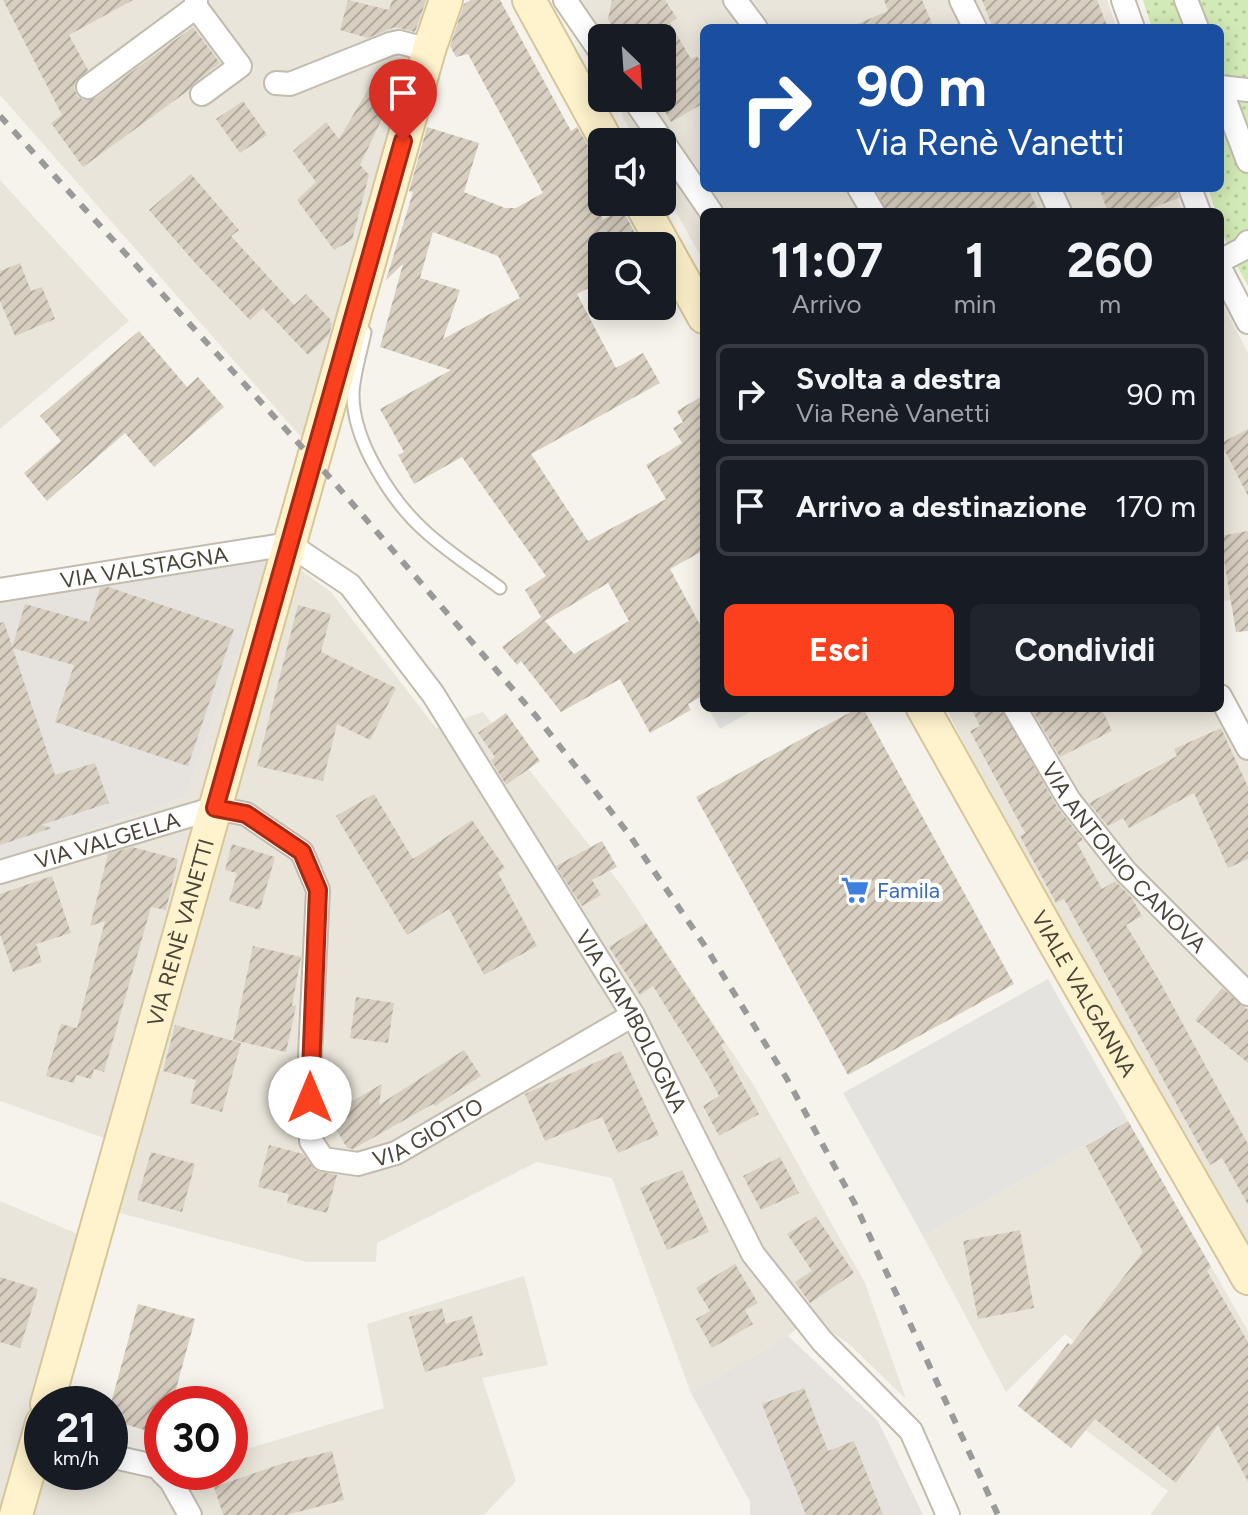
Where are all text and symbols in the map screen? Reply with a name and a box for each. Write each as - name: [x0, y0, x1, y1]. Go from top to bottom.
- north arrow: [588, 24, 676, 112]
- map controls: [588, 24, 676, 320]
- text: 90 m: [856, 53, 987, 120]
- icon: right: [724, 56, 828, 160]
- pin: [369, 59, 437, 141]
- icon: arrive: [381, 71, 425, 115]
- text: Via Renè Vanetti: [856, 121, 1125, 164]
- button: sound: [588, 128, 676, 216]
- text: 11:07: [770, 231, 883, 289]
- text: 1: [965, 231, 985, 289]
- text: 260: [1067, 231, 1154, 289]
- button: search: [588, 232, 676, 320]
- text: Arrivo: [792, 288, 862, 320]
- text: min: [954, 288, 996, 320]
- text: m: [1099, 288, 1121, 320]
- text: Svolta a destra: [796, 360, 1001, 397]
- icon: right: [728, 372, 772, 416]
- text: 90 m: [1127, 376, 1196, 413]
- text: Via Renè Vanetti: [796, 397, 990, 429]
- icon: arrive: [728, 484, 772, 528]
- text: Arrivo a destinazione: [796, 488, 1087, 525]
- text: 170 m: [1115, 488, 1196, 525]
- street label: VIA VALSTAGNA: [58, 541, 230, 594]
- button: Esci: [724, 604, 954, 696]
- button: Condividi: [970, 604, 1200, 696]
- street label: VIA ANTONIO CANOVA: [1036, 757, 1212, 959]
- street label: VIA VALGELLA: [32, 806, 183, 875]
- street label: VIA RENÈ VANETTI: [141, 836, 220, 1029]
- supermarket icon: Famila: [840, 875, 870, 905]
- place label: Famila: [877, 877, 940, 904]
- street label: VIALE VALGANNA: [1026, 906, 1142, 1082]
- street label: VIA GIAMBOLOGNA: [569, 925, 693, 1117]
- position arrow: [268, 1056, 352, 1140]
- street label: VIA GIOTTO: [370, 1092, 488, 1173]
- speed limit sign: 30: [144, 1386, 248, 1490]
- text: 21: [56, 1404, 96, 1452]
- text: km/h: [53, 1446, 99, 1470]

